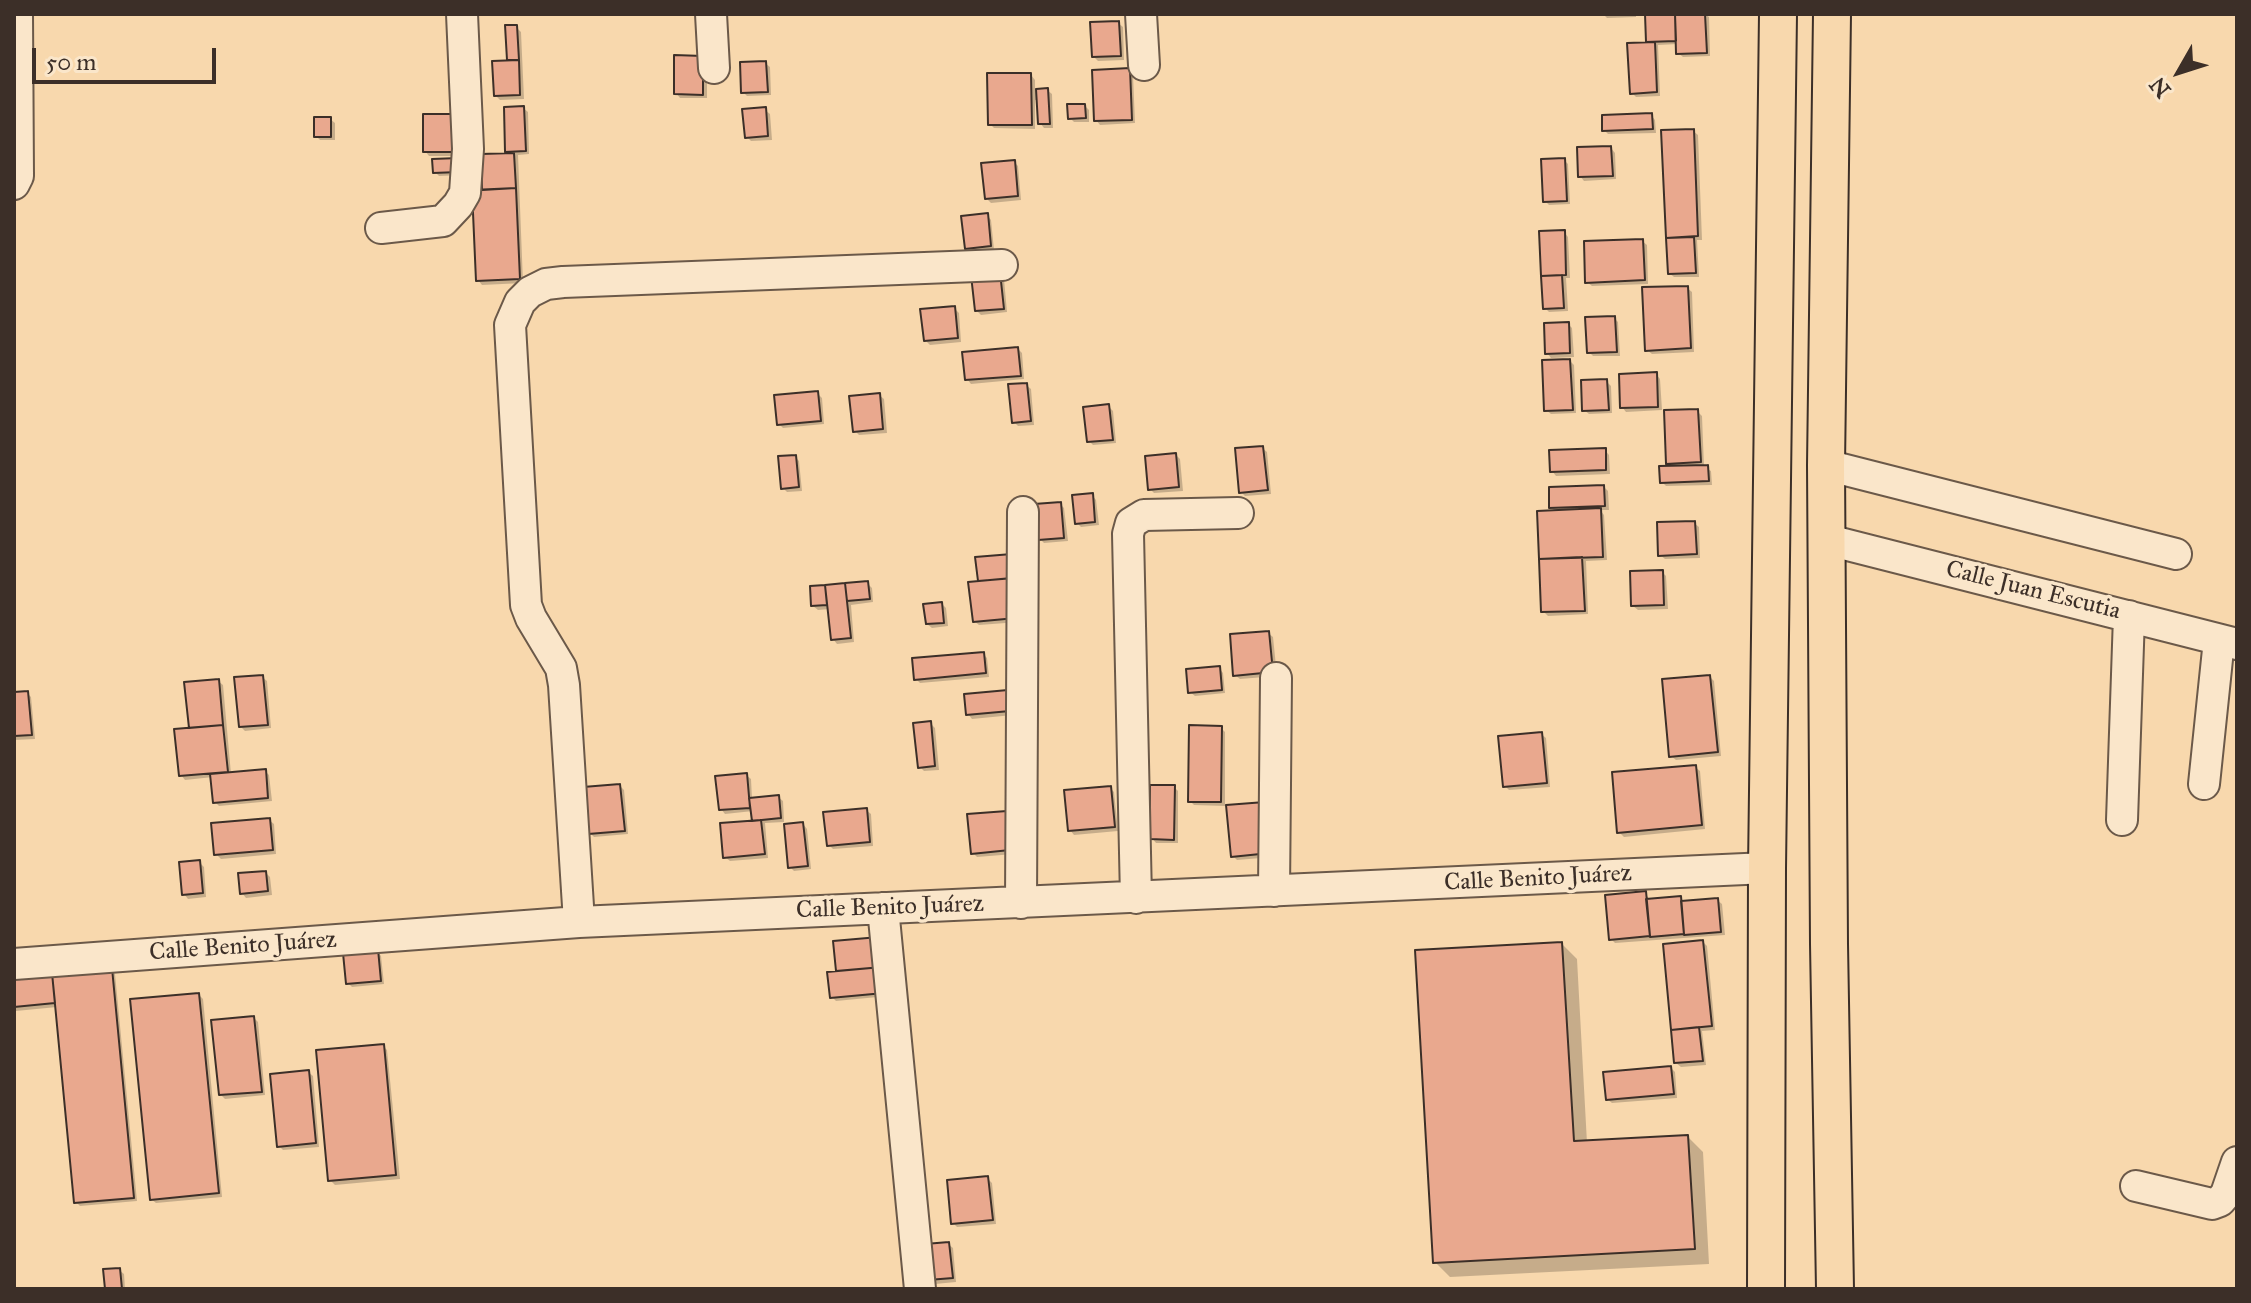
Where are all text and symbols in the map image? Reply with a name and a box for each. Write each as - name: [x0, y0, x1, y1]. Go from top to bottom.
- scale bar: [36, 32, 220, 82]
- north arrow: [2139, 32, 2219, 112]
- text: 50 m: [46, 47, 96, 77]
- text: N: [2144, 72, 2176, 103]
- street label: Calle Juan Escutia: [1943, 555, 2123, 627]
- street label: Calle Benito Juárez: [1443, 860, 1633, 898]
- street label: Calle Benito Juárez: [796, 890, 984, 926]
- street label: Calle Benito Juárez: [148, 926, 338, 968]

